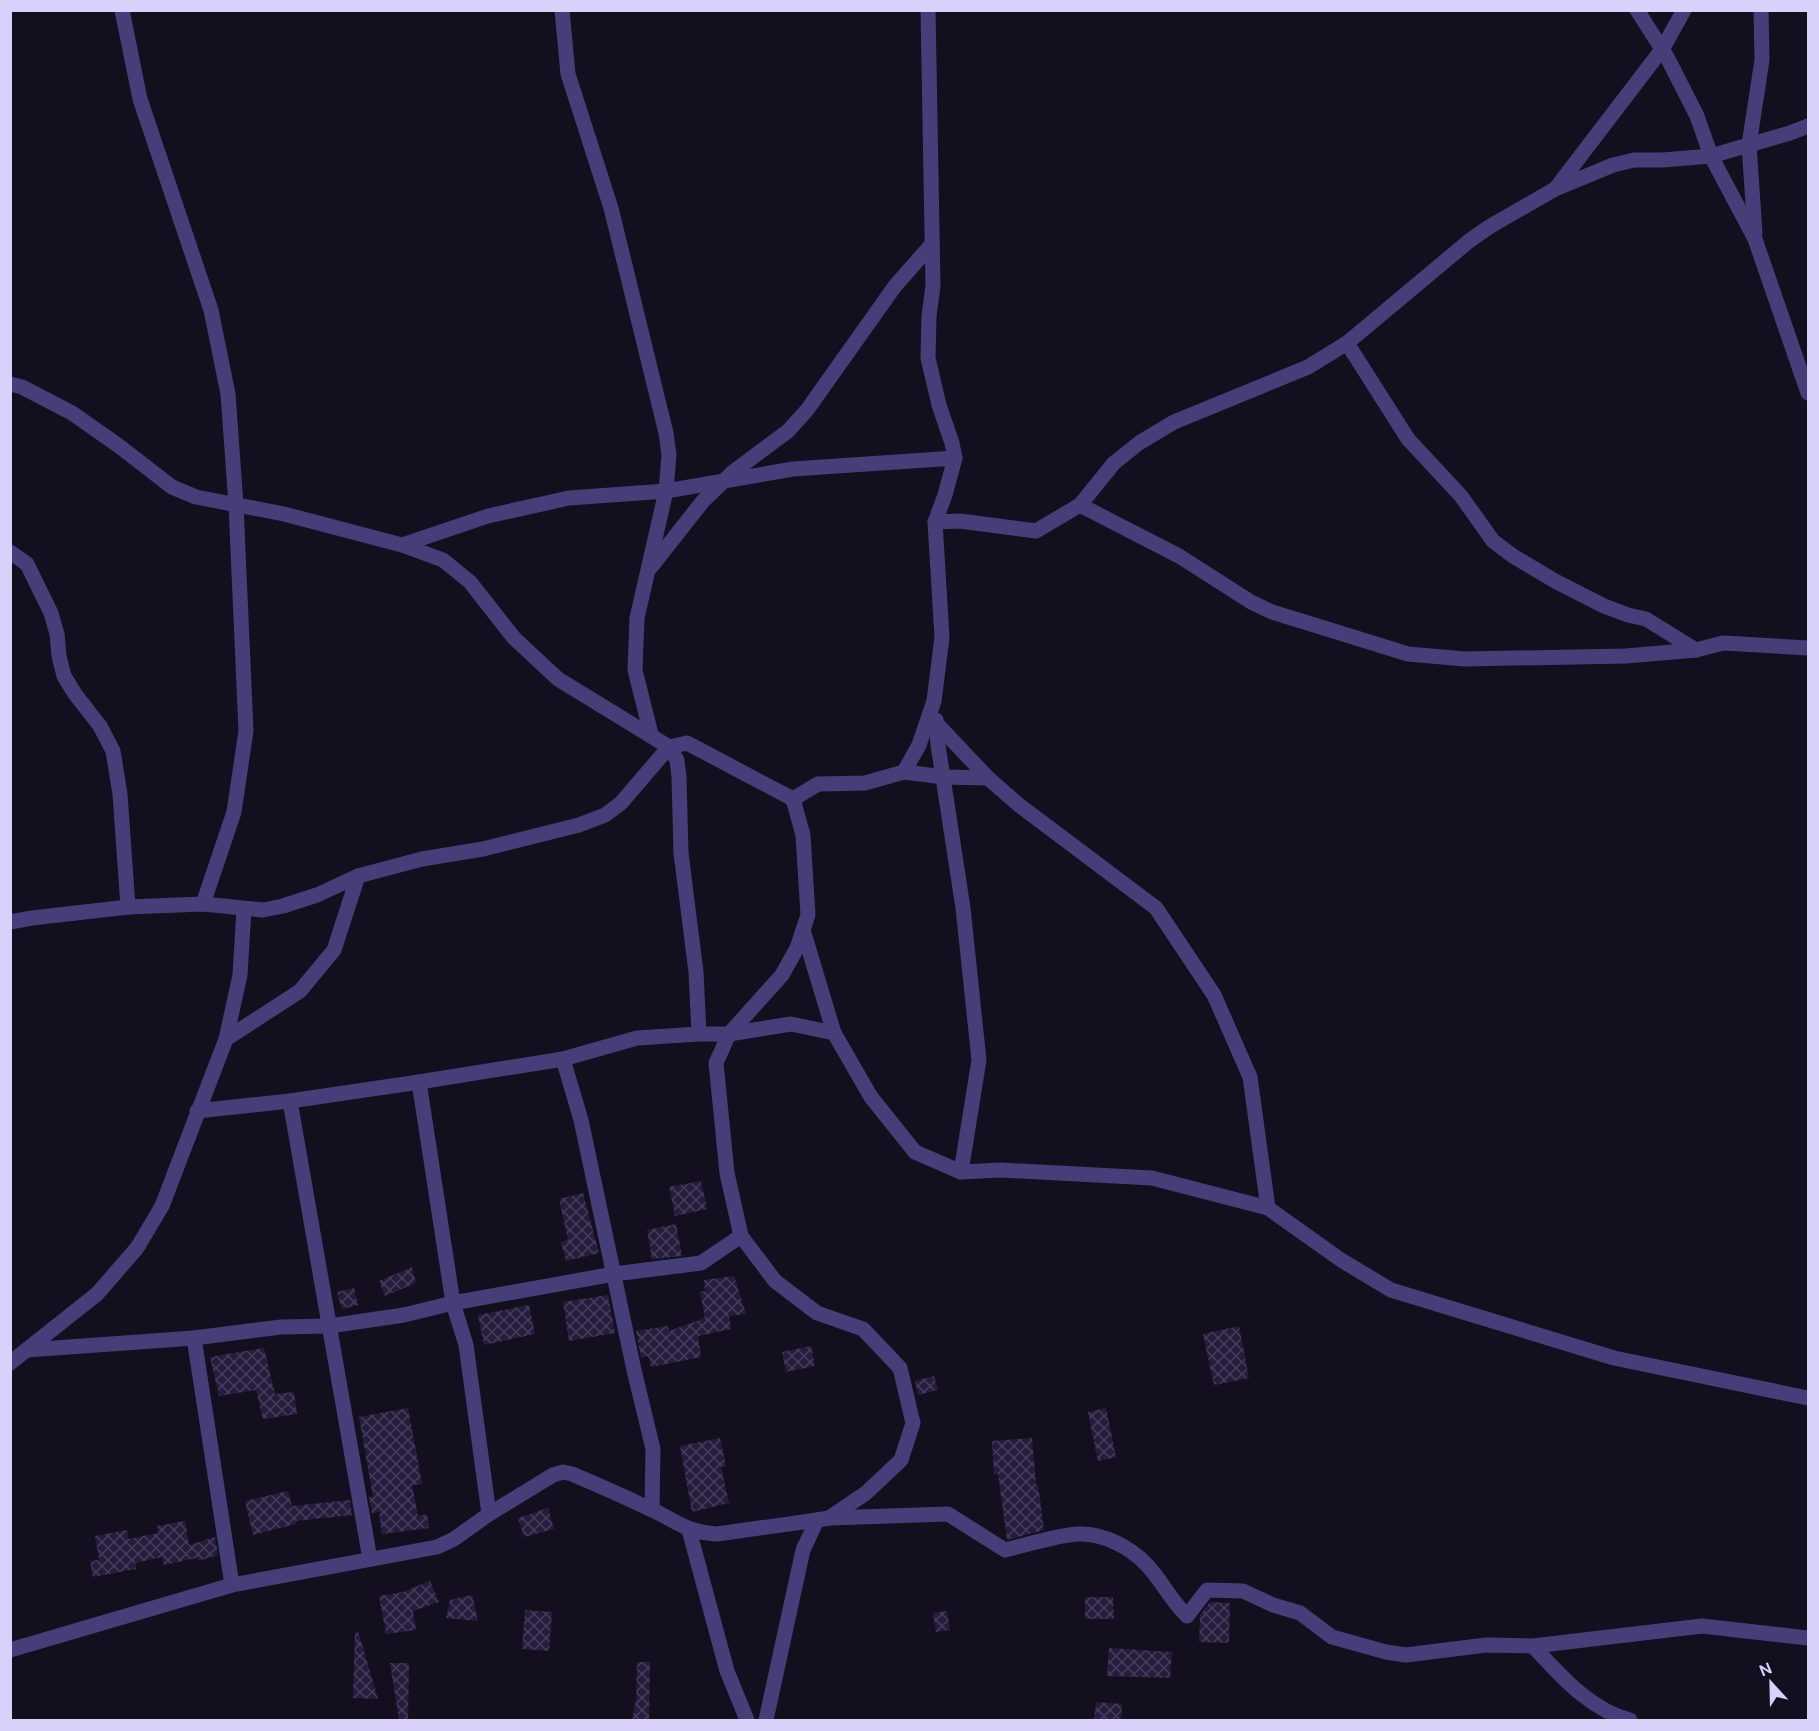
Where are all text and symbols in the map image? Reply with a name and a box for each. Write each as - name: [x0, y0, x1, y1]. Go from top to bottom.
- north arrow: [1741, 1653, 1801, 1713]
- text: N: [1756, 1658, 1775, 1681]

